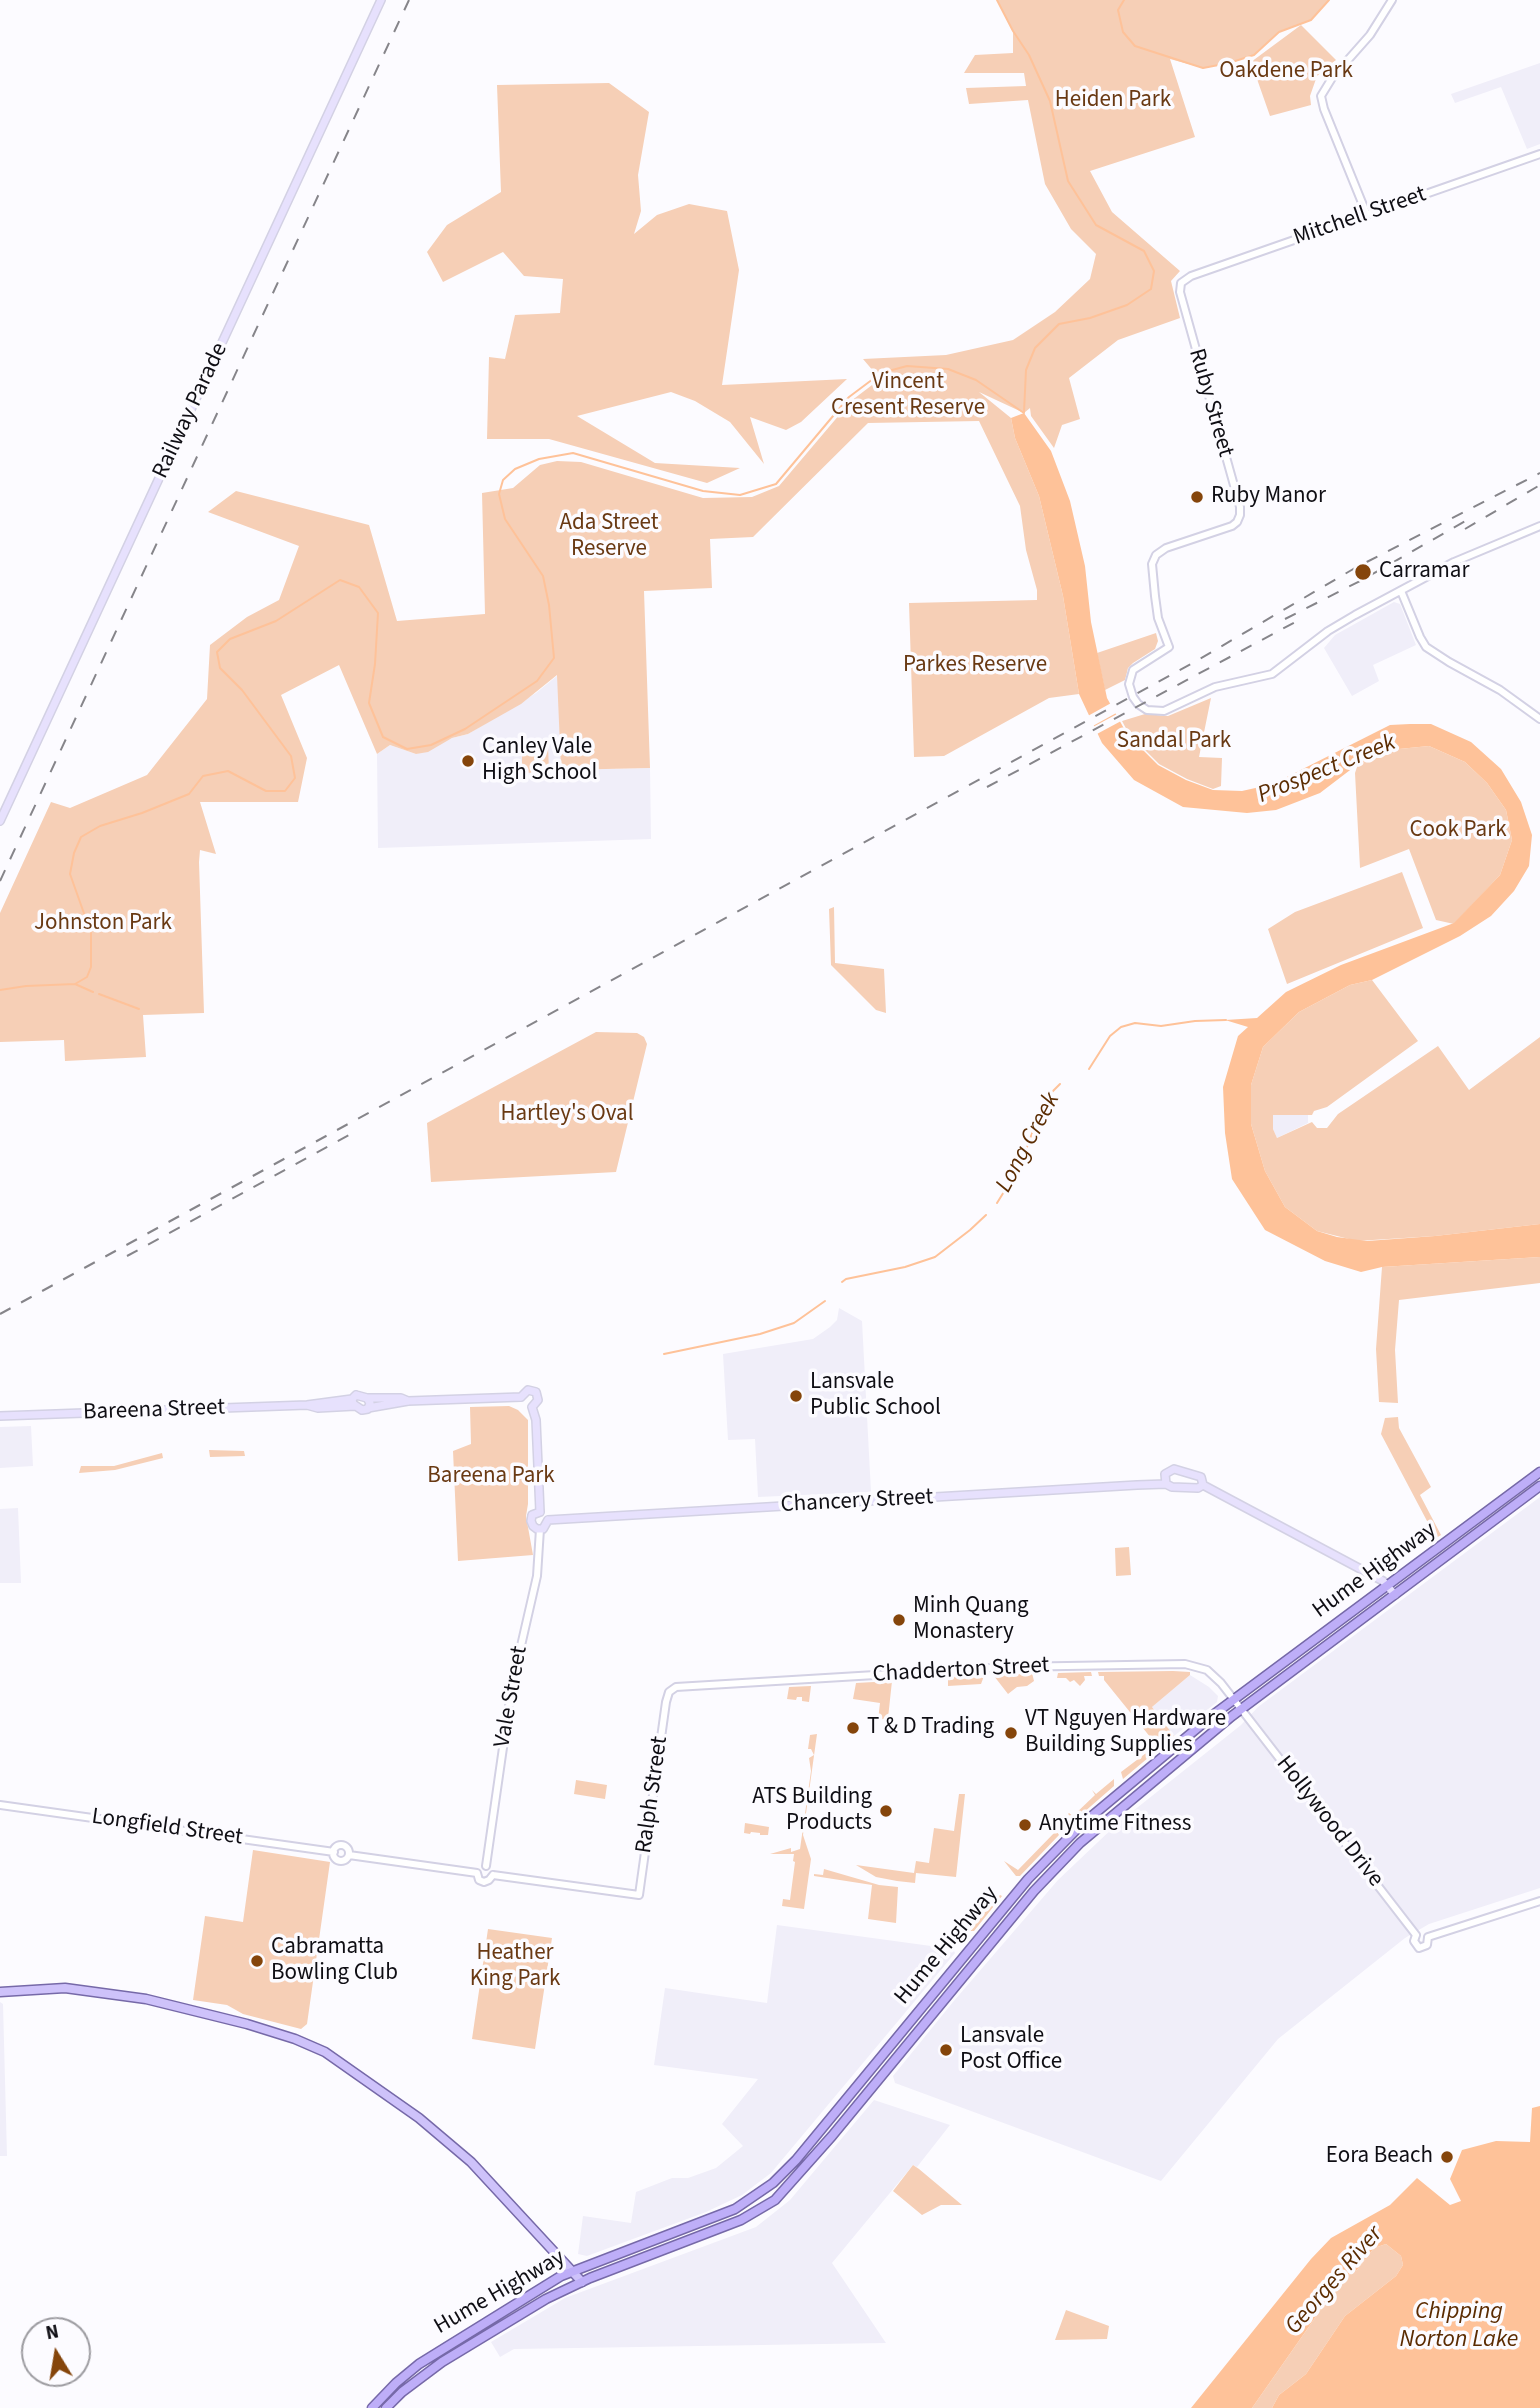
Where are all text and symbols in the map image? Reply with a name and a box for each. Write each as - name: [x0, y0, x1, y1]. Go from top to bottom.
- park label: Oakdene Park: [1219, 58, 1353, 86]
- park label: Heiden Park: [1055, 87, 1171, 115]
- street label: Mitchell Street: [1290, 181, 1430, 253]
- street label: Railway Parade: [148, 339, 234, 483]
- street label: Ruby Street: [1181, 346, 1239, 460]
- park label: Vincent Cresent Reserve: [831, 369, 985, 423]
- place label: Ruby Manor: [1211, 483, 1326, 511]
- marker: Ruby Manor: [1189, 489, 1205, 505]
- park label: Ada Street Reserve: [559, 510, 659, 564]
- place label: Carramar: [1379, 558, 1469, 586]
- marker: Carramar: [1353, 562, 1373, 582]
- park label: Parkes Reserve: [903, 652, 1047, 680]
- park label: Sandal Park: [1117, 728, 1231, 756]
- water label: Prospect Creek: [1254, 729, 1400, 811]
- place label: Canley Vale High School: [482, 734, 597, 788]
- marker: Canley Vale High School: [460, 753, 476, 769]
- park label: Cook Park: [1409, 817, 1507, 845]
- park label: Johnston Park: [34, 910, 172, 938]
- water label: Long Creek: [991, 1088, 1067, 1198]
- park label: Hartley's Oval: [501, 1101, 633, 1129]
- place label: Lansvale Public School: [810, 1369, 941, 1423]
- marker: Lansvale Public School: [788, 1388, 804, 1404]
- street label: Bareena Street: [83, 1395, 225, 1427]
- park label: Bareena Park: [427, 1463, 555, 1491]
- street label: Chancery Street: [780, 1484, 934, 1520]
- street label: Hume Highway: [1308, 1517, 1442, 1625]
- place label: Minh Quang Monastery: [913, 1593, 1029, 1647]
- marker: Minh Quang Monastery: [891, 1612, 907, 1628]
- street label: Vale Street: [490, 1644, 534, 1750]
- street label: Chadderton Street: [872, 1653, 1050, 1689]
- place label: VT Nguyen Hardware Building Supplies: [1025, 1706, 1226, 1760]
- place label: T & D Trading: [867, 1714, 994, 1742]
- marker: T & D Trading: [845, 1720, 861, 1736]
- marker: VT Nguyen Hardware Building Supplies: [1003, 1725, 1019, 1741]
- street label: Ralph Street: [631, 1735, 675, 1855]
- street label: Hollywood Drive: [1269, 1751, 1389, 1893]
- place label: ATS Building Products: [752, 1784, 872, 1838]
- marker: ATS Building Products: [878, 1803, 894, 1819]
- street label: Longfield Street: [90, 1804, 244, 1852]
- place label: Anytime Fitness: [1039, 1811, 1191, 1839]
- marker: Anytime Fitness: [1017, 1817, 1033, 1833]
- street label: Hume Highway: [890, 1881, 1004, 2011]
- place label: Cabramatta Bowling Club: [271, 1934, 398, 1988]
- park label: Heather King Park: [470, 1940, 560, 1994]
- marker: Cabramatta Bowling Club: [249, 1953, 265, 1969]
- place label: Lansvale Post Office: [960, 2023, 1062, 2077]
- marker: Lansvale Post Office: [938, 2042, 954, 2058]
- place label: Eora Beach: [1326, 2143, 1433, 2171]
- marker: Eora Beach: [1439, 2149, 1455, 2165]
- water label: Georges River: [1280, 2221, 1390, 2341]
- street label: Hume Highway: [430, 2245, 570, 2341]
- water label: Chipping Norton Lake: [1400, 2299, 1518, 2355]
- north arrow: [21, 2317, 91, 2387]
- text: N: [43, 2318, 61, 2347]

